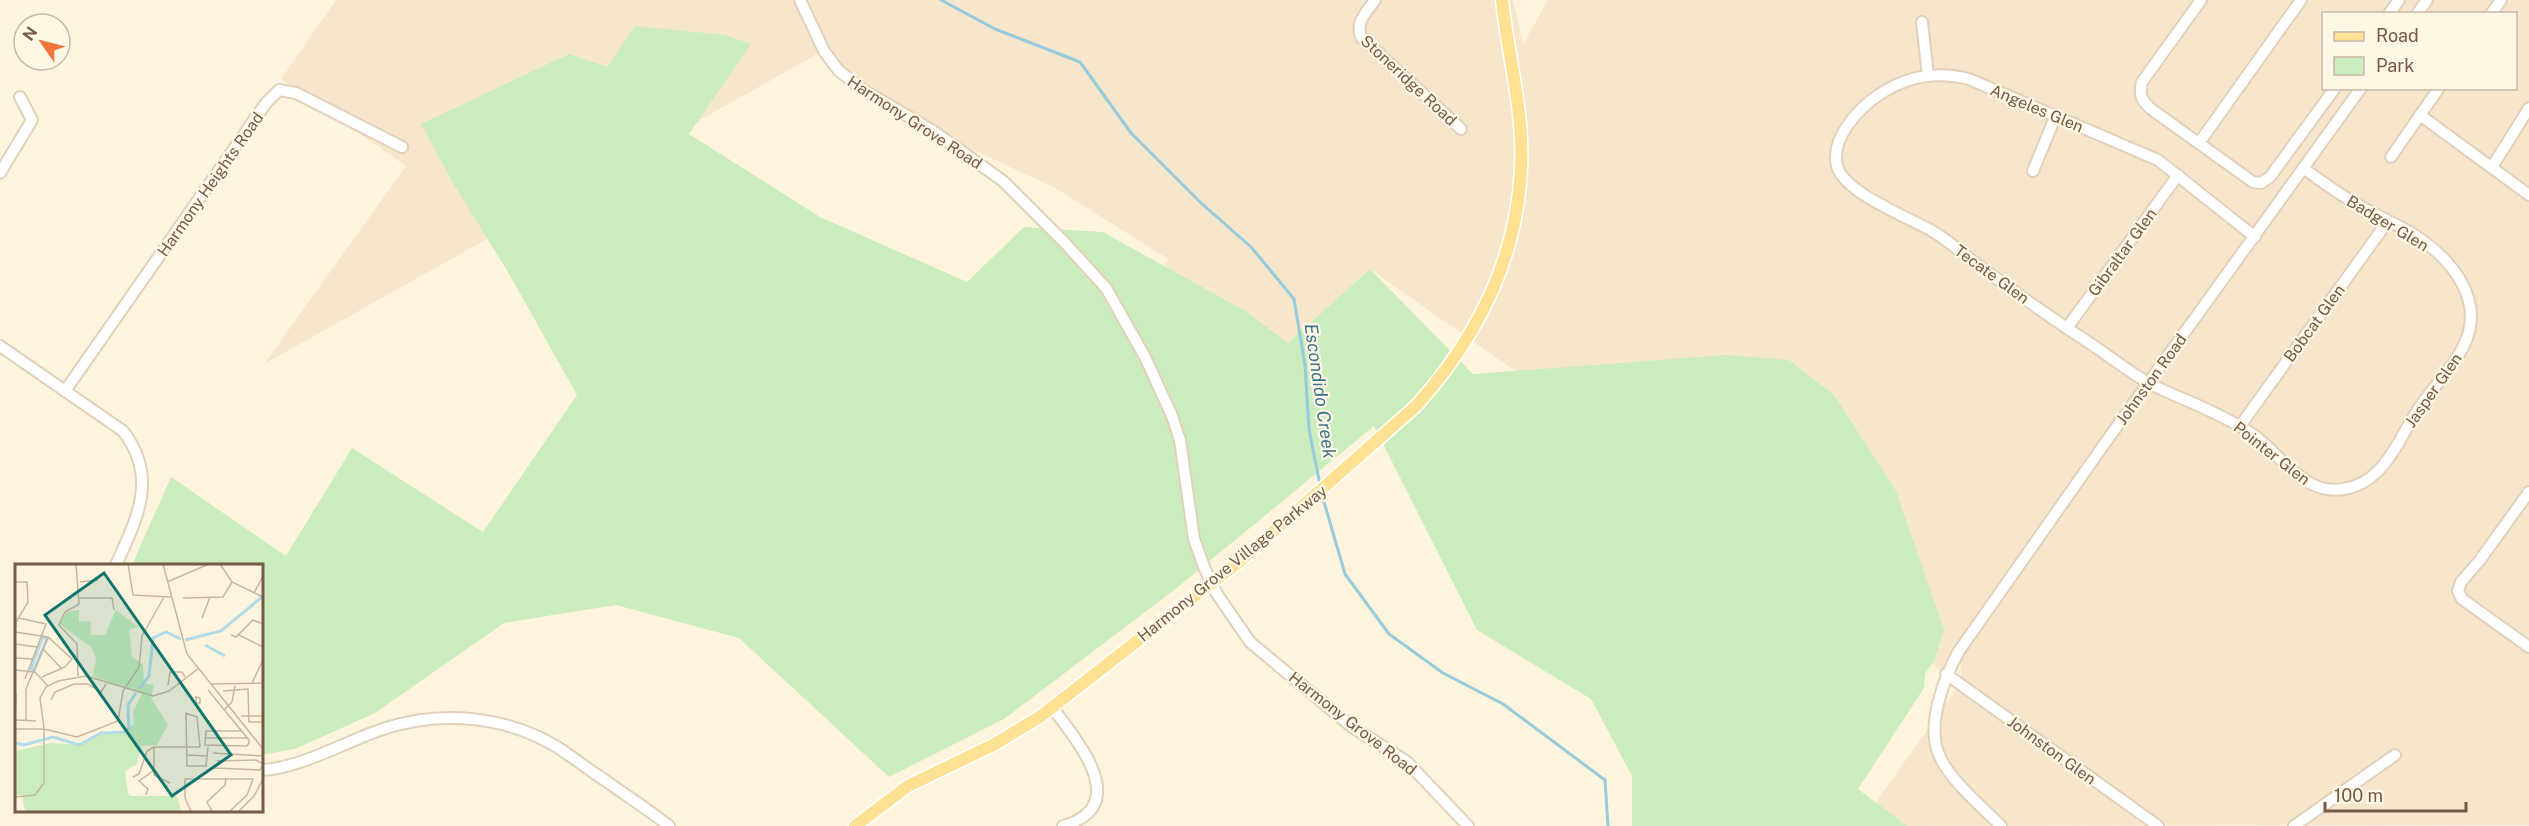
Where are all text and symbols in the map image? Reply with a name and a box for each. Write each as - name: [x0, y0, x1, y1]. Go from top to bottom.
- north arrow: [12, 12, 72, 72]
- legend: [2322, 12, 2517, 90]
- text: N: [19, 23, 41, 44]
- text: Road: [2376, 25, 2419, 46]
- street label: Stoneridge Road: [1357, 31, 1460, 130]
- text: Park: [2376, 55, 2414, 76]
- street label: Harmony Grove Road: [844, 72, 986, 173]
- street label: Angeles Glen: [1987, 80, 2086, 137]
- street label: Harmony Heights Road: [153, 109, 267, 260]
- street label: Badger Glen: [2343, 191, 2432, 255]
- street label: Gibraltar Glen: [2084, 205, 2161, 300]
- street label: Tecate Glen: [1951, 241, 2033, 308]
- street label: Bobcat Glen: [2280, 281, 2349, 366]
- water label: Escondido Creek: [1301, 322, 1340, 460]
- street label: Johnston Road: [2112, 330, 2191, 428]
- street label: Jasper Glen: [2401, 349, 2466, 431]
- street label: Pointer Glen: [2230, 418, 2314, 489]
- street label: Harmony Grove Village Parkway: [1134, 481, 1331, 646]
- inset map: [15, 564, 262, 811]
- street label: Harmony Grove Road: [1285, 668, 1420, 779]
- street label: Johnston Glen: [2004, 712, 2099, 789]
- scale bar: [2325, 775, 2466, 813]
- text: 100 m: [2334, 785, 2383, 806]

